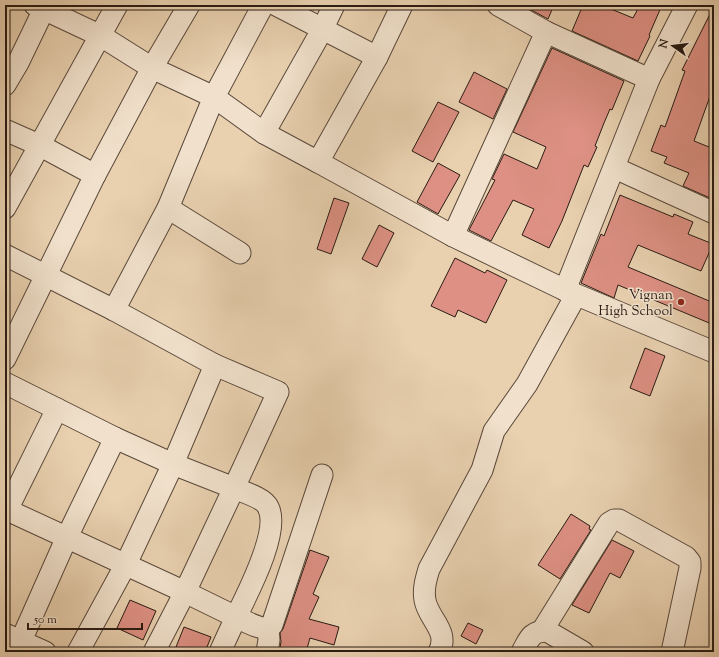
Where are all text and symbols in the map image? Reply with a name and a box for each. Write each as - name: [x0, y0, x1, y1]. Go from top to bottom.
- north arrow: [653, 26, 693, 66]
- text: N: [655, 37, 673, 51]
- place label: Vignan High School: [598, 286, 673, 322]
- marker: Vignan High School: [676, 297, 686, 307]
- scale bar: [28, 605, 142, 631]
- text: 50 m: [33, 611, 57, 629]

